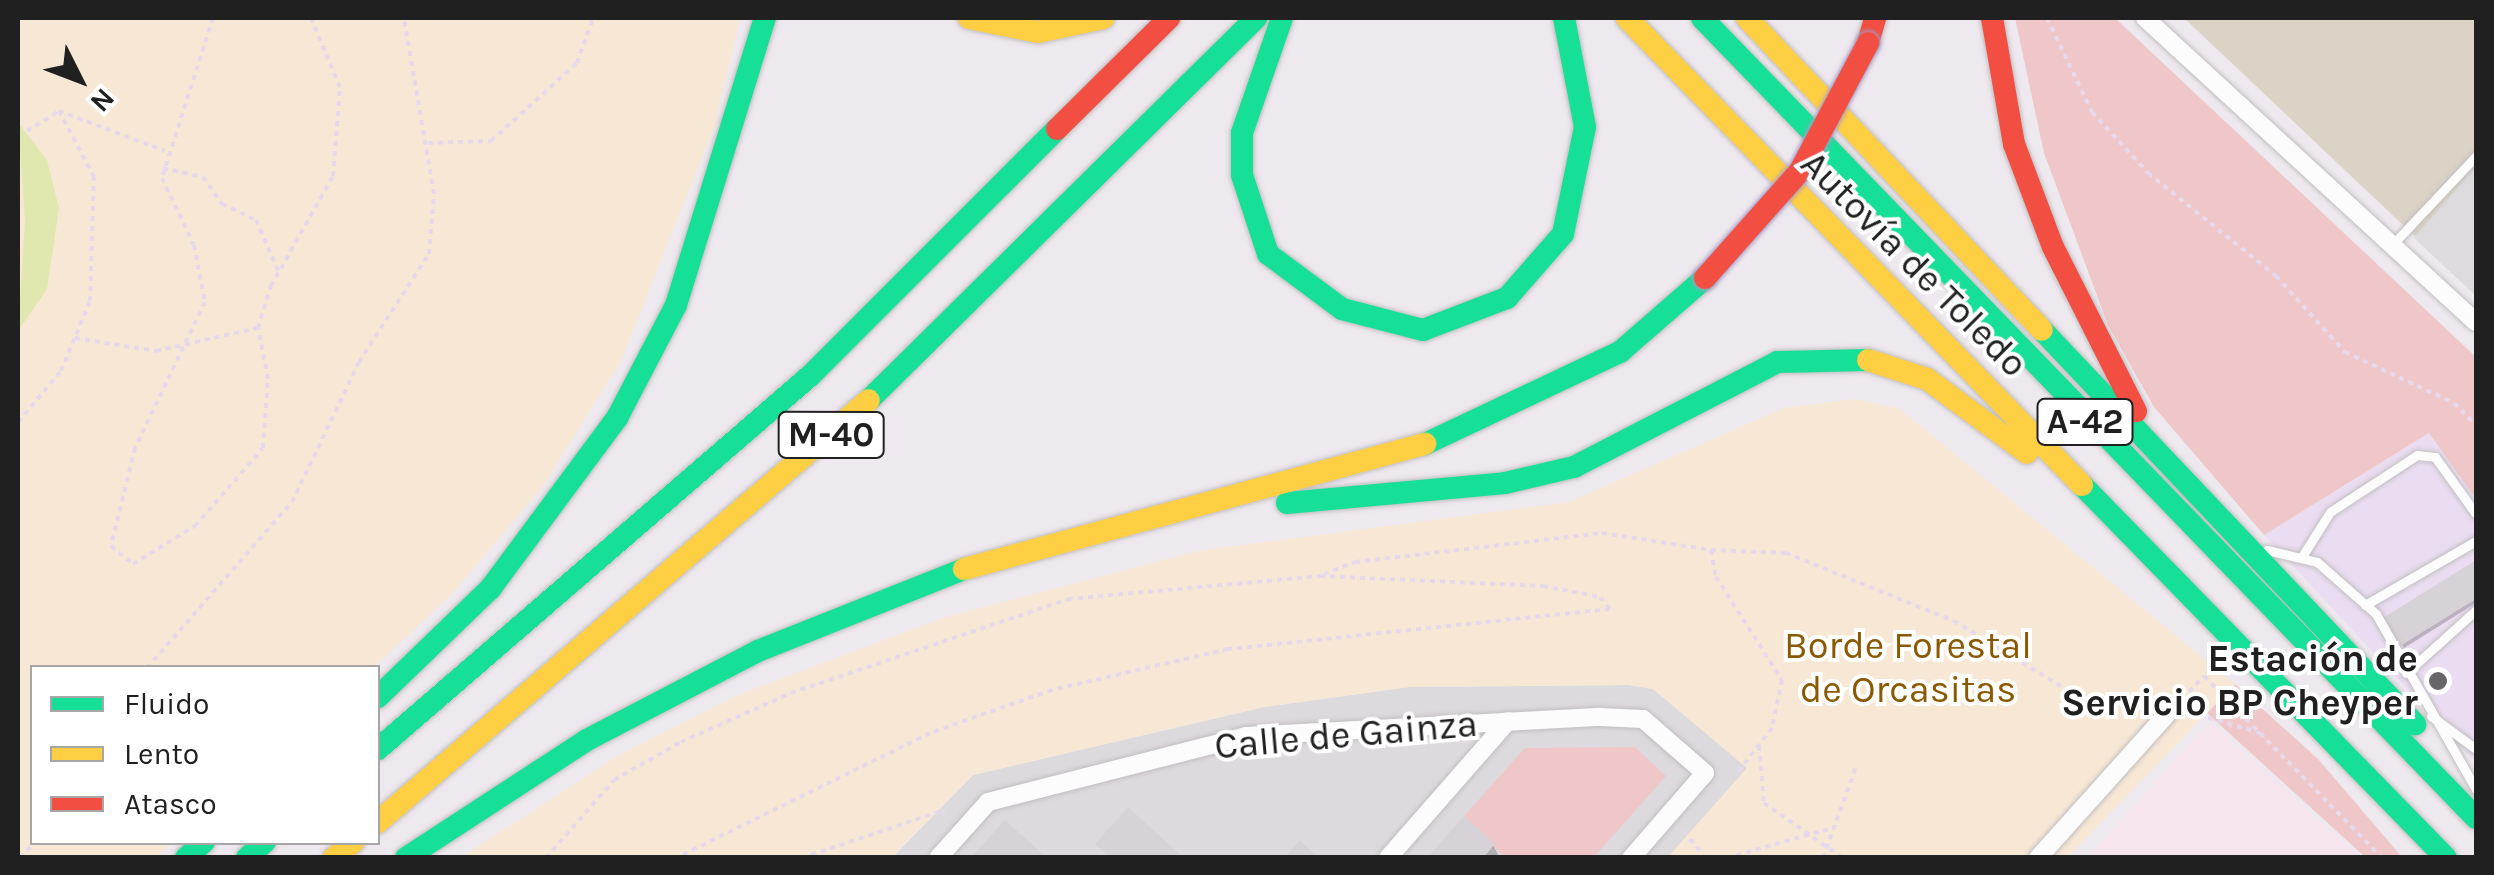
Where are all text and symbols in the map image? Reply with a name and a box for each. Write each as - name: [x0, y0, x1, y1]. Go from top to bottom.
- north arrow: [30, 30, 130, 130]
- text: N: [84, 82, 122, 119]
- street label: Autovía de Toledo: [1791, 141, 2037, 387]
- road number: A-42: [2035, 392, 2135, 452]
- road number: M-40: [776, 405, 886, 465]
- park label: Borde Forestal de Orcasitas: [1784, 623, 2032, 712]
- place label: Estación de Servicio BP Cheyper: [2061, 636, 2418, 726]
- legend: [30, 665, 380, 845]
- marker: Estación de Servicio BP Cheyper: [2427, 670, 2449, 692]
- text: Fluido: [124, 686, 209, 722]
- street label: Calle de Gainza: [1213, 701, 1479, 769]
- text: Lento: [124, 736, 199, 772]
- text: Atasco: [124, 786, 217, 822]

